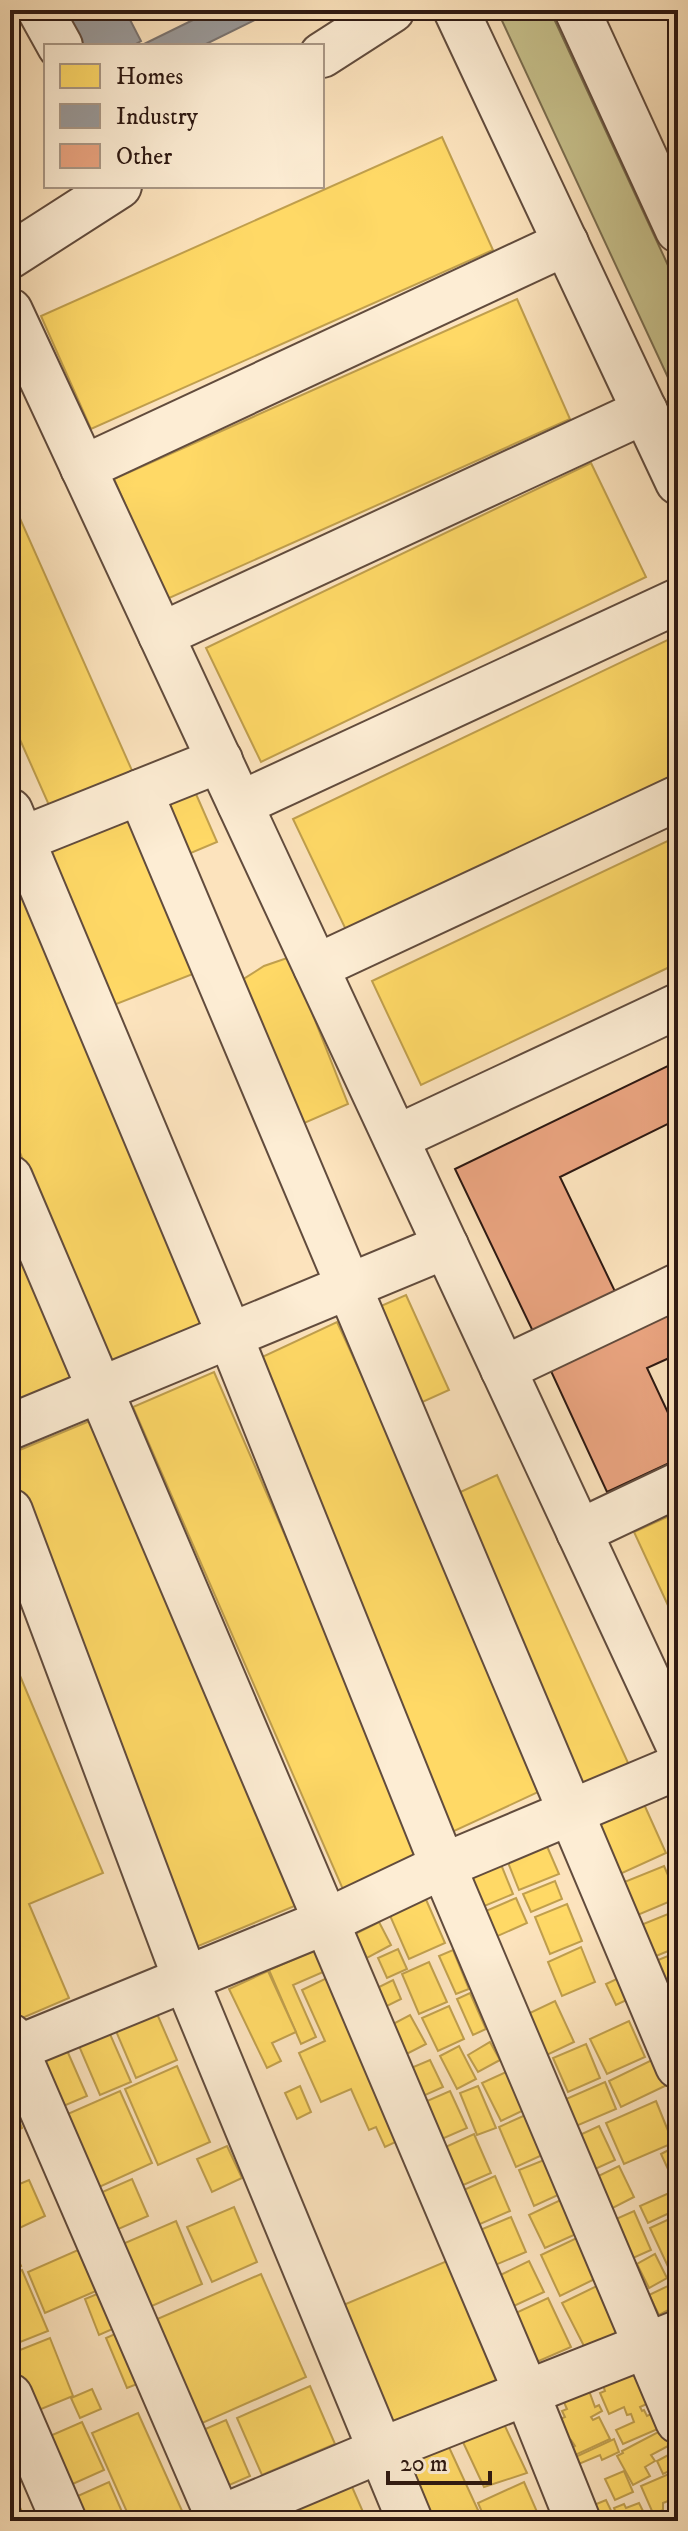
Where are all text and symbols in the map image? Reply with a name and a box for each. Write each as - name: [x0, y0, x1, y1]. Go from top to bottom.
- legend: [44, 44, 324, 188]
- text: Homes: [116, 62, 183, 92]
- text: Industry: [116, 102, 199, 132]
- text: Other: [116, 142, 172, 172]
- scale bar: [388, 2435, 490, 2485]
- text: 20 m: [400, 2449, 448, 2479]

